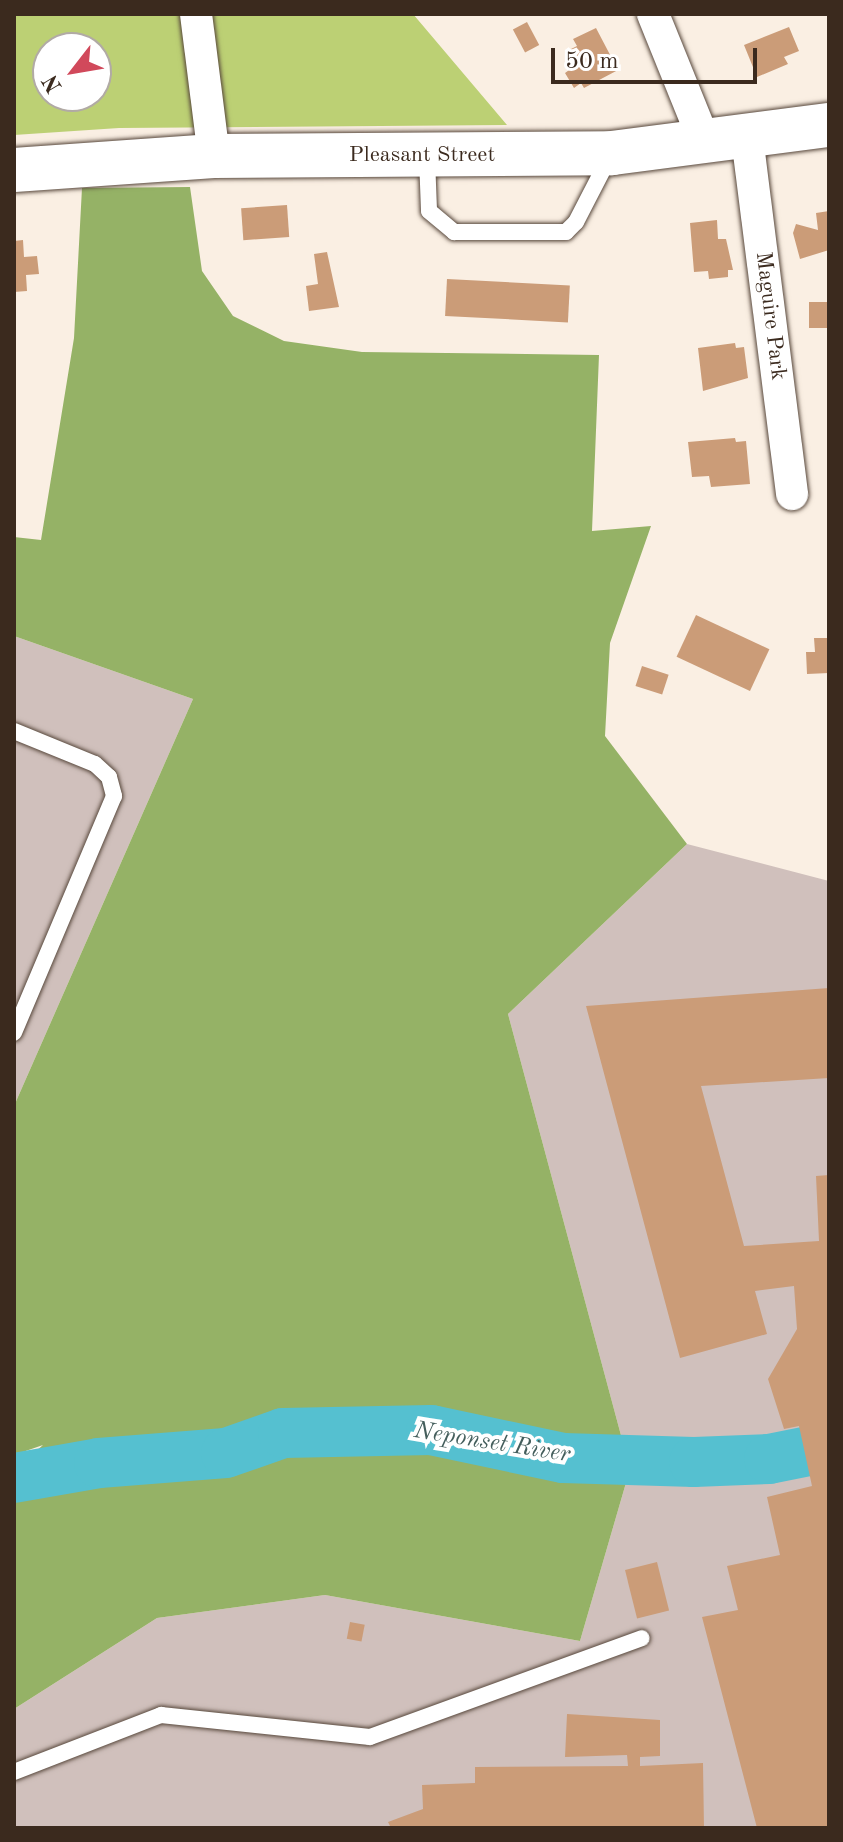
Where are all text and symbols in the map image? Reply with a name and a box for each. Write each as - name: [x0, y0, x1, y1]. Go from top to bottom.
- north arrow: [32, 32, 112, 112]
- scale bar: [555, 32, 761, 82]
- text: 50 m: [565, 50, 619, 74]
- text: N: [39, 70, 67, 96]
- street label: Pleasant Street: [349, 143, 495, 169]
- street label: Maguire Park: [749, 250, 791, 382]
- water label: Neponset River: [412, 1417, 572, 1471]

